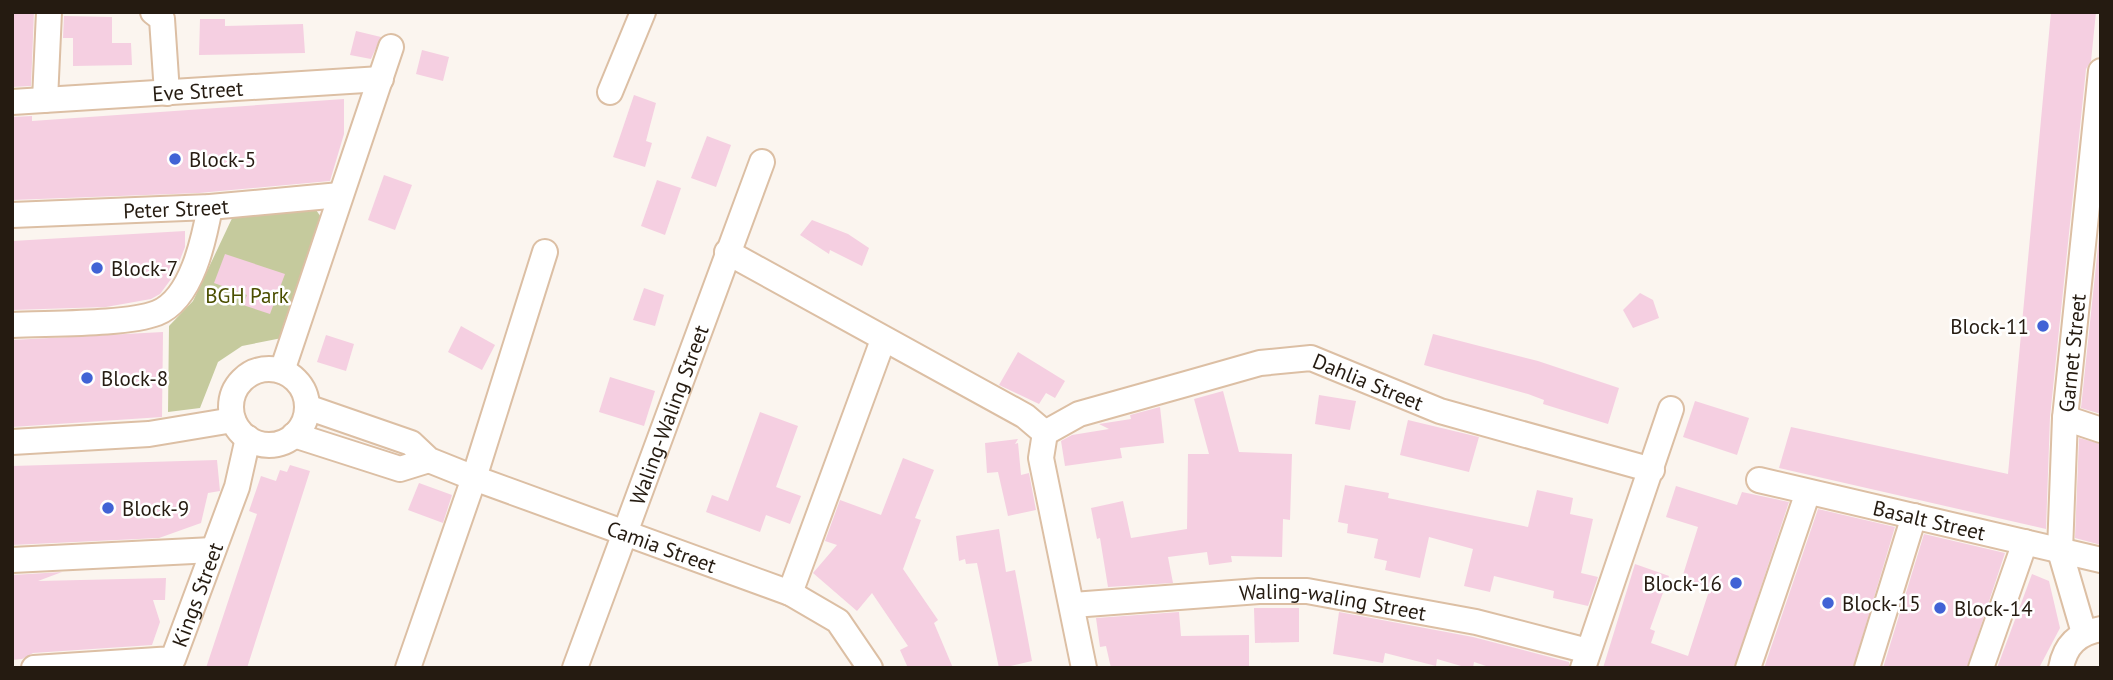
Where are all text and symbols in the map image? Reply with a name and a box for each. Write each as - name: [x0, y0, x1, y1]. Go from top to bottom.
- street label: Eve Street: [151, 74, 244, 107]
- place label: Block-5: [189, 146, 256, 173]
- marker: Block-5: [167, 151, 183, 167]
- street label: Peter Street: [123, 192, 230, 224]
- place label: Block-7: [111, 255, 178, 282]
- marker: Block-7: [89, 260, 105, 276]
- park label: BGH Park: [205, 282, 289, 309]
- street label: Garnet Street: [2052, 292, 2091, 413]
- place label: Block-11: [1950, 313, 2029, 340]
- marker: Block-11: [2035, 318, 2051, 334]
- street label: Waling-Waling Street: [623, 321, 714, 508]
- street label: Dahlia Street: [1309, 347, 1427, 416]
- place label: Block-8: [101, 365, 168, 392]
- marker: Block-8: [79, 370, 95, 386]
- street label: Basalt Street: [1871, 494, 1988, 546]
- place label: Block-9: [122, 495, 189, 522]
- marker: Block-9: [100, 500, 116, 516]
- street label: Camia Street: [603, 514, 720, 579]
- street label: Kings Street: [165, 539, 229, 651]
- place label: Block-16: [1643, 570, 1722, 597]
- marker: Block-16: [1728, 575, 1744, 591]
- street label: Waling-waling Street: [1238, 578, 1428, 626]
- place label: Block-15: [1842, 590, 1921, 617]
- marker: Block-15: [1820, 595, 1836, 611]
- place label: Block-14: [1954, 595, 2033, 622]
- marker: Block-14: [1932, 600, 1948, 616]

